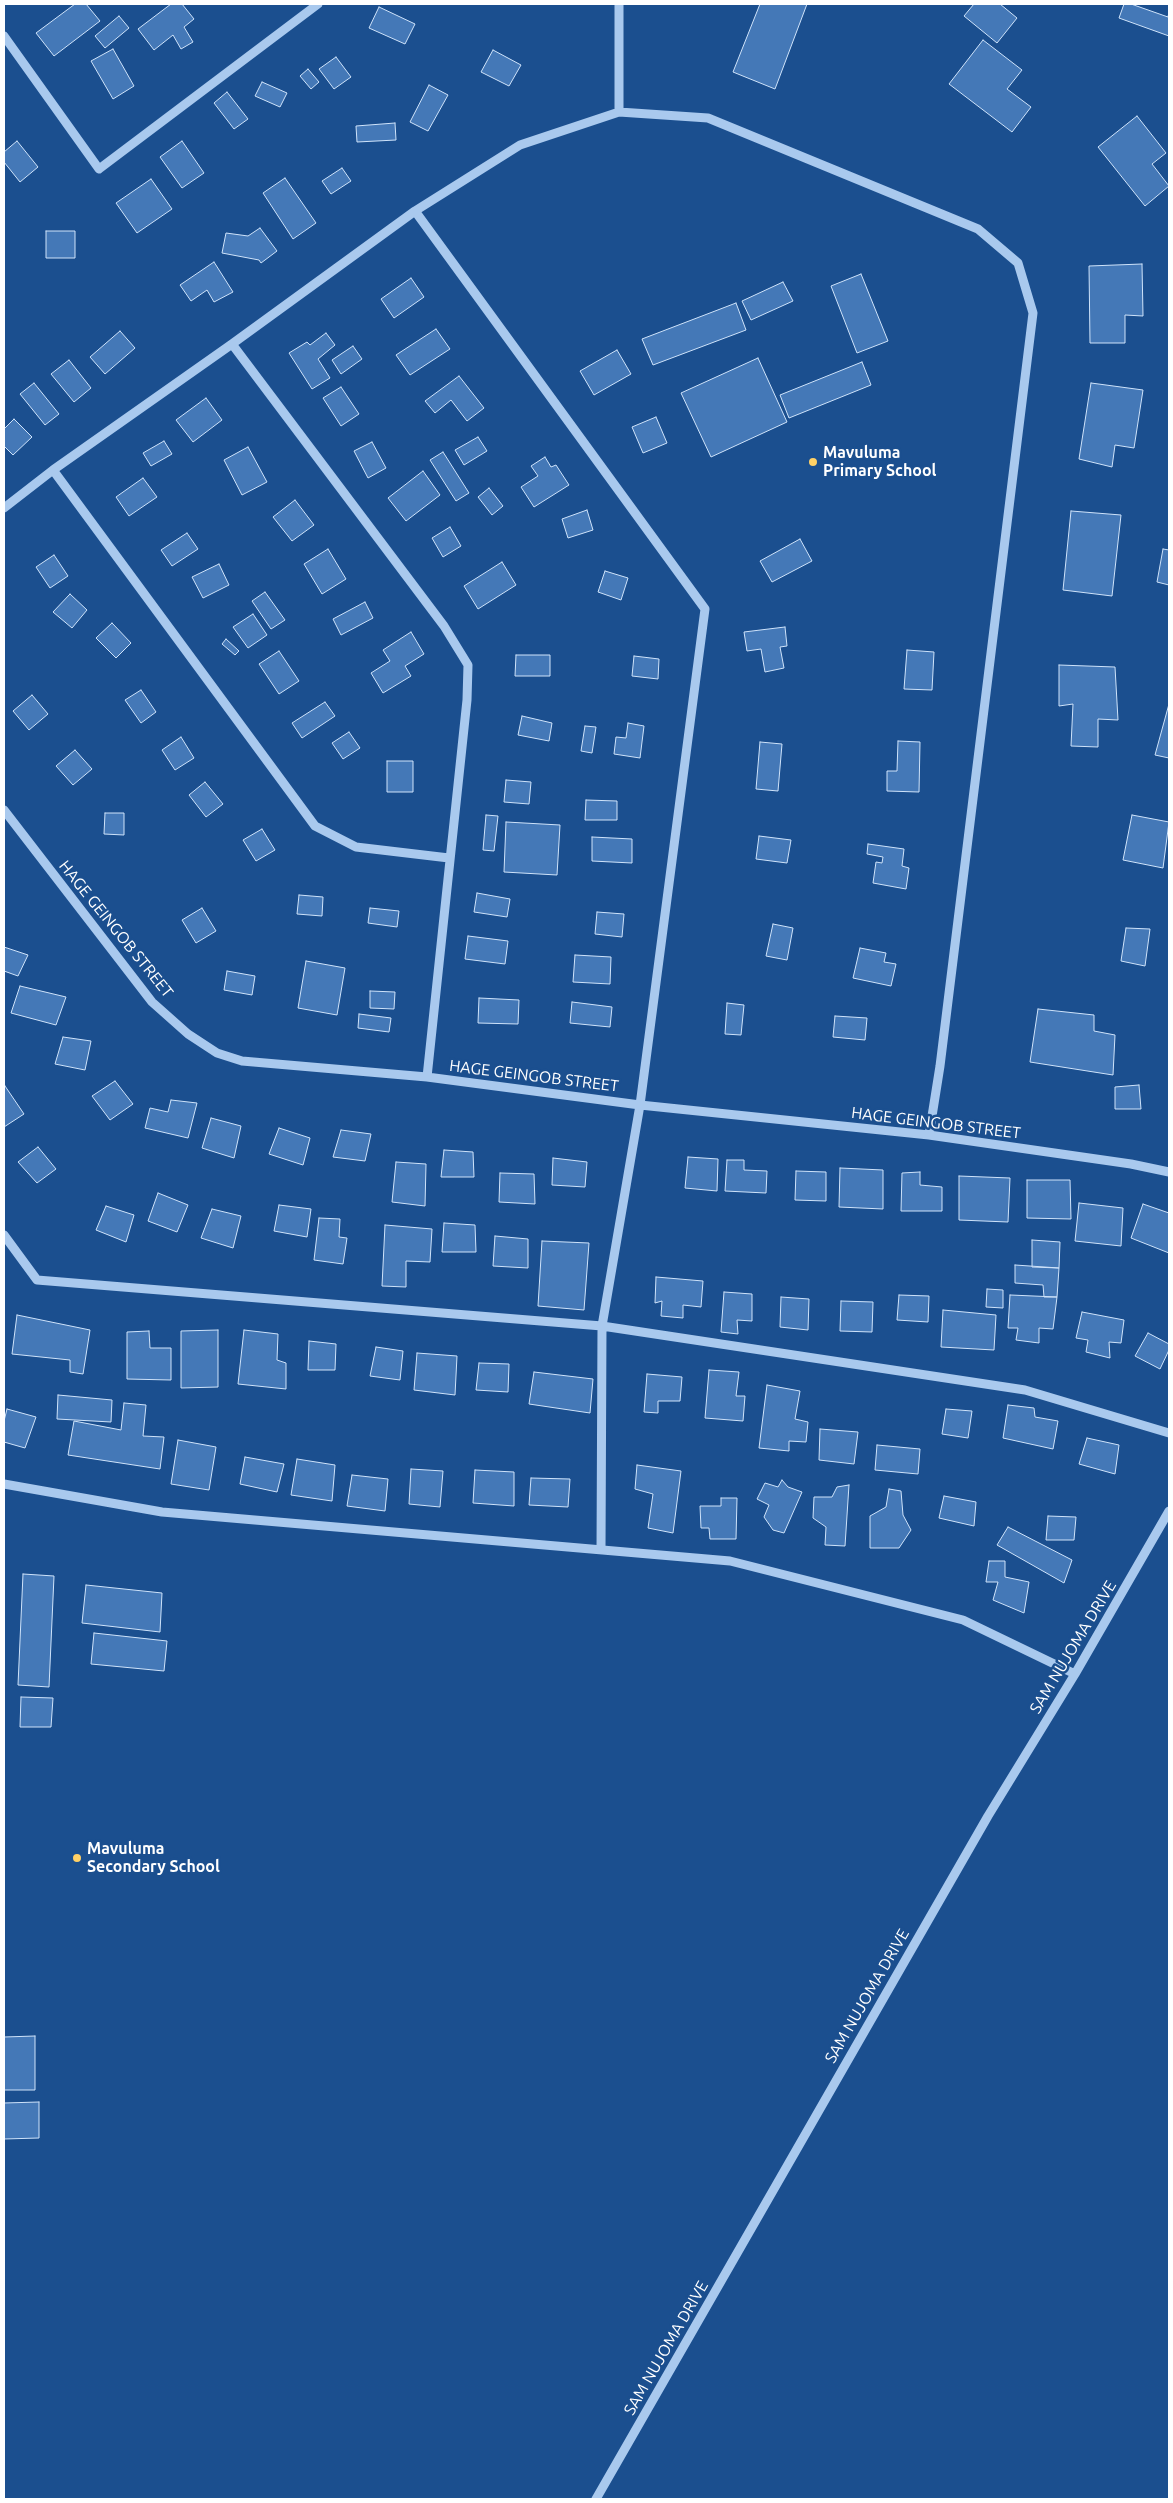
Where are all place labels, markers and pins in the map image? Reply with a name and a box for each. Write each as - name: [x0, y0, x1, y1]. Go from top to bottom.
- place label: Mavuluma Primary School: [823, 443, 936, 481]
- marker: Mavuluma Primary School: [807, 456, 819, 468]
- place label: Mavuluma Secondary School: [87, 1839, 220, 1877]
- marker: Mavuluma Secondary School: [71, 1852, 83, 1864]

